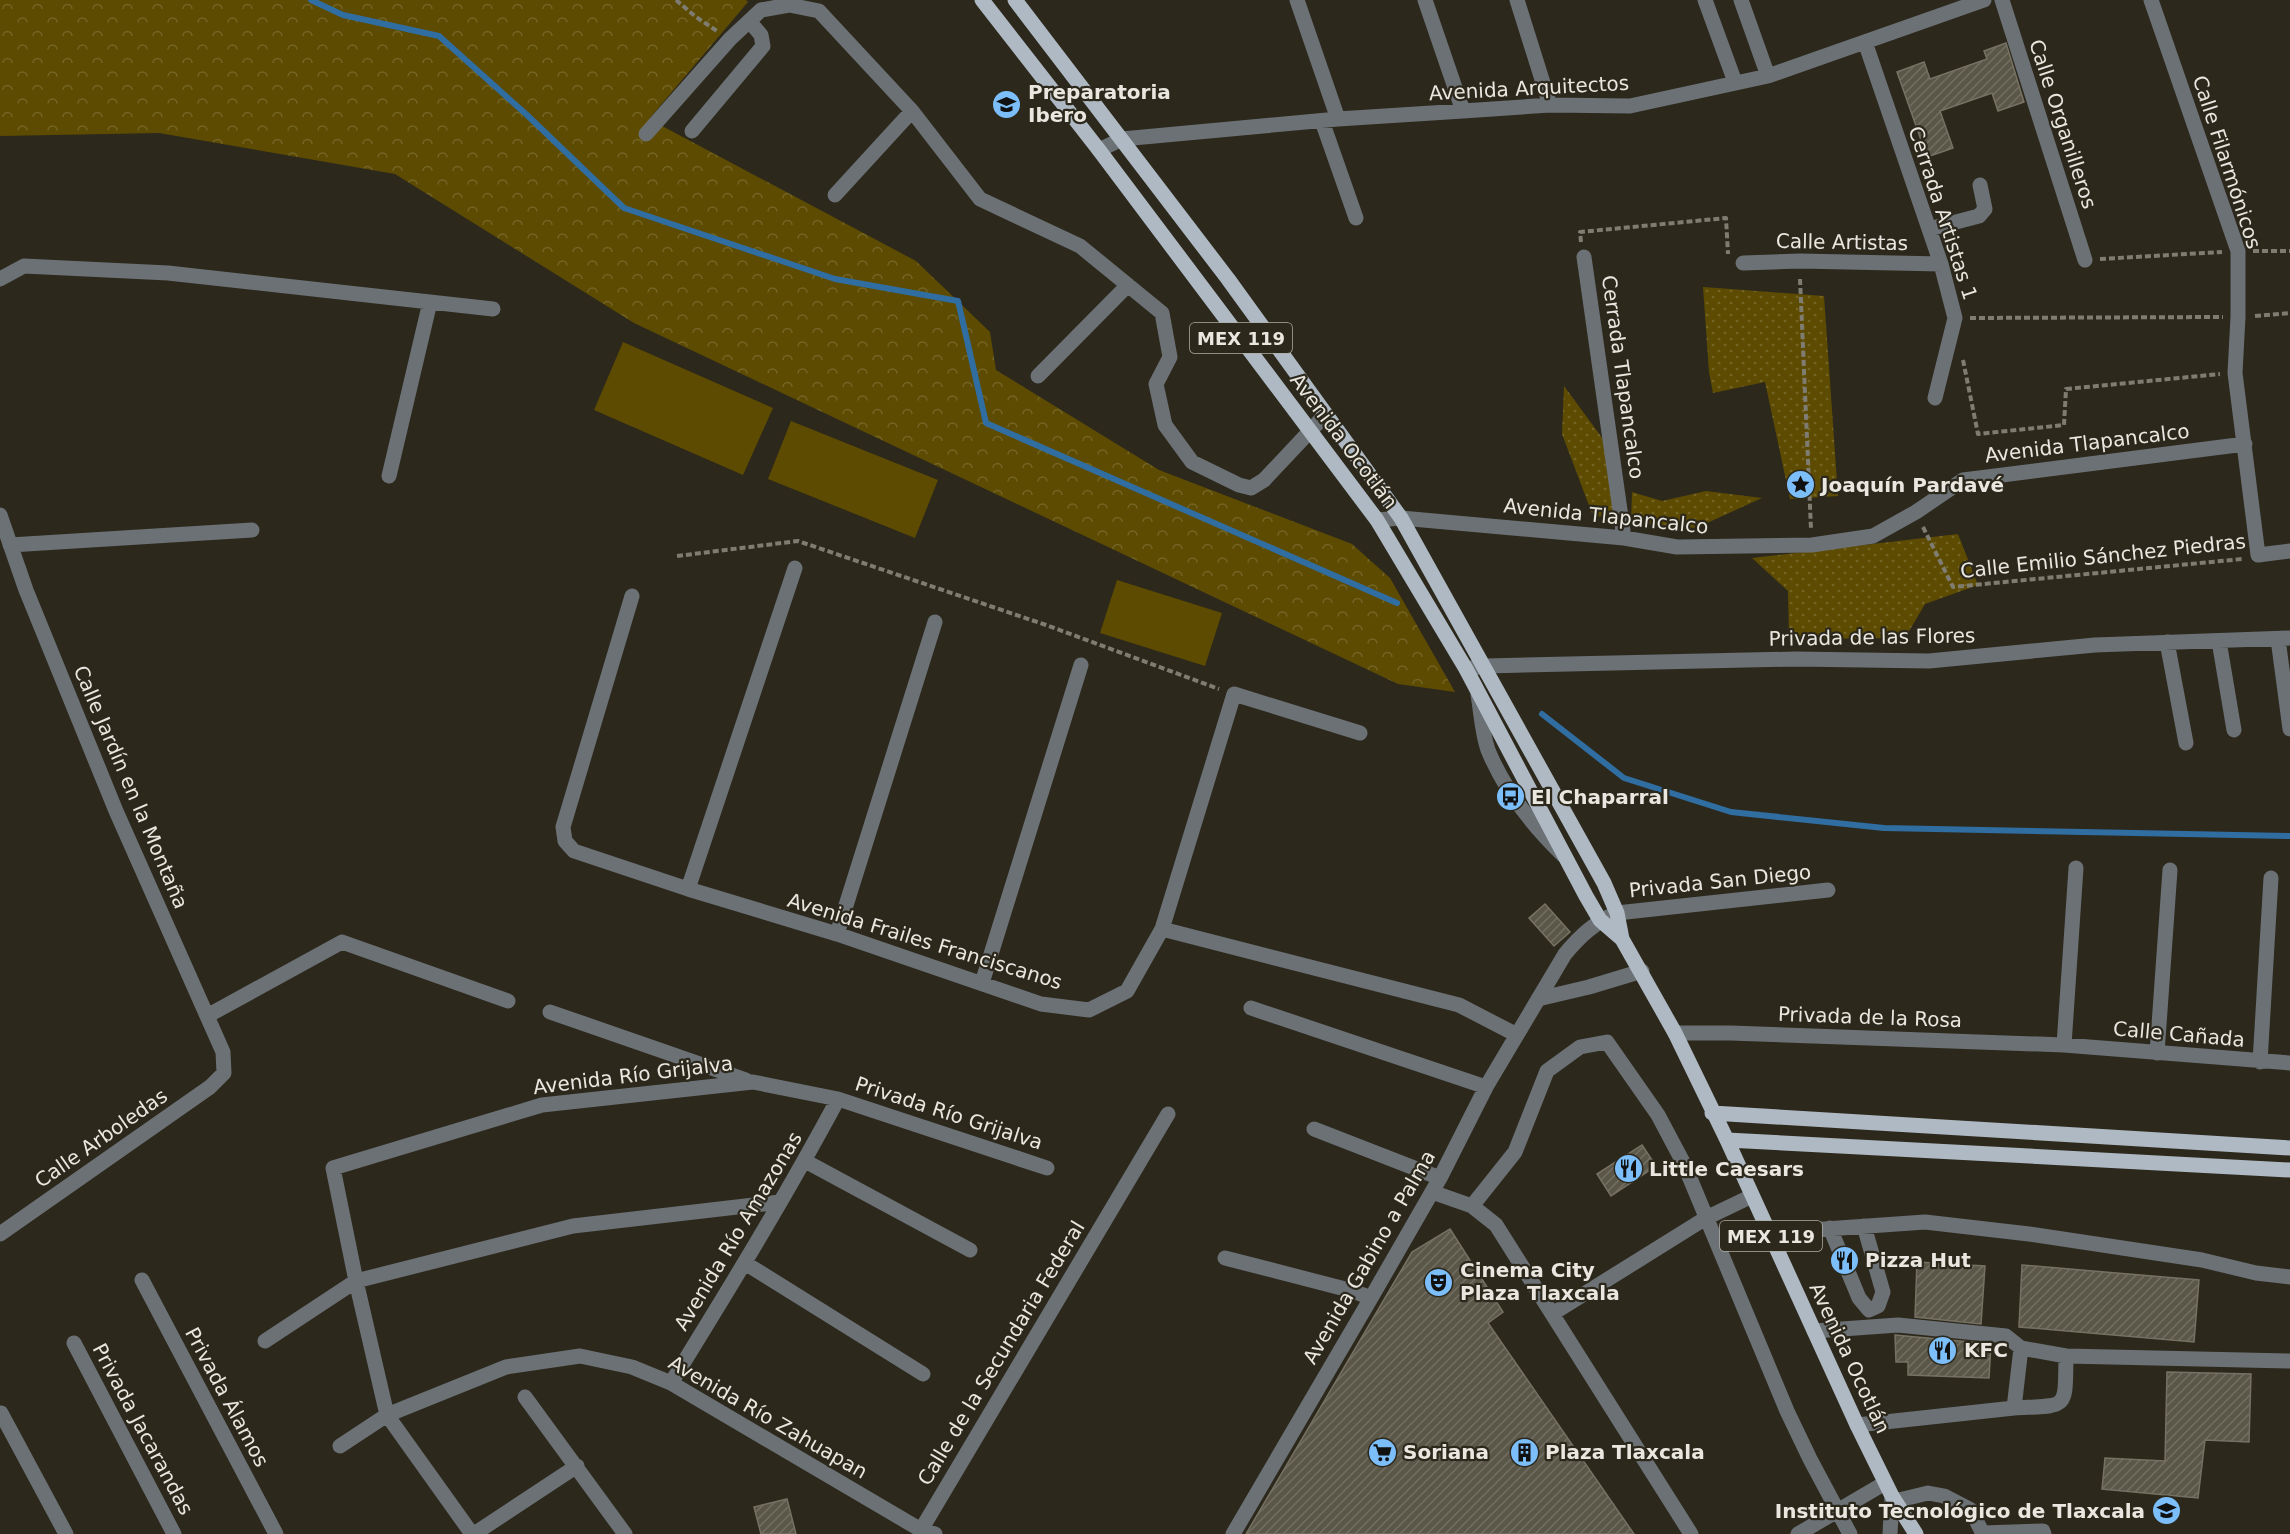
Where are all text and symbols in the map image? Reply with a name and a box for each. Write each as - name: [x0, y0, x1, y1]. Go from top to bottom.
- street label: Calle Organilleros: [2024, 36, 2102, 212]
- street label: Avenida Arquitectos: [1428, 71, 1630, 105]
- street label: Calle Filarmónicos: [2188, 72, 2266, 252]
- place label: Preparatoria Ibero: [1028, 80, 1171, 127]
- school or university icon: Preparatoria Ibero: [991, 88, 1023, 120]
- street label: Cerrada Artistas 1: [1904, 123, 1982, 303]
- street label: Calle Artistas: [1776, 229, 1908, 255]
- street label: Cerrada Tlapancalco: [1597, 274, 1649, 480]
- road number: MEX 119: [1190, 323, 1292, 353]
- street label: Avenida Ocotlán: [1285, 368, 1403, 514]
- street label: Avenida Tlapancalco: [1983, 419, 2191, 467]
- place icon: Joaquín Pardavé: [1784, 469, 1816, 501]
- place label: Joaquín Pardavé: [1819, 473, 2004, 497]
- street label: Avenida Tlapancalco: [1502, 493, 1710, 539]
- street label: Calle Emilio Sánchez Piedras: [1959, 529, 2247, 583]
- street label: Privada de las Flores: [1768, 623, 1976, 651]
- street label: Calle Jardín en la Montaña: [69, 662, 193, 912]
- bus stop icon: El Chaparral: [1494, 781, 1526, 813]
- place label: El Chaparral: [1531, 785, 1669, 809]
- street label: Privada San Diego: [1628, 859, 1812, 903]
- street label: Avenida Frailes Franciscanos: [785, 888, 1065, 994]
- street label: Privada de la Rosa: [1777, 1002, 1963, 1032]
- street label: Calle Cañada: [2112, 1016, 2246, 1052]
- street label: Avenida Río Grijalva: [532, 1051, 734, 1099]
- street label: Privada Río Grijalva: [852, 1071, 1046, 1155]
- street label: Calle Arboledas: [30, 1083, 172, 1193]
- street label: Avenida Río Amazonas: [669, 1127, 807, 1335]
- street label: Avenida Gabino a Palma: [1298, 1146, 1440, 1368]
- restaurant icon: Little Caesars: [1612, 1153, 1644, 1185]
- place label: Little Caesars: [1649, 1157, 1804, 1181]
- street label: Calle de la Secundaria Federal: [912, 1217, 1090, 1489]
- road number: MEX 119: [1720, 1221, 1822, 1251]
- restaurant icon: Pizza Hut: [1828, 1244, 1860, 1276]
- place label: Pizza Hut: [1865, 1248, 1971, 1272]
- place label: Cinema City Plaza Tlaxcala: [1460, 1258, 1620, 1305]
- theatre icon: Cinema City Plaza Tlaxcala: [1423, 1266, 1455, 1298]
- street label: Avenida Ocotlán: [1805, 1279, 1895, 1437]
- street label: Privada Álamos: [180, 1323, 274, 1471]
- restaurant icon: KFC: [1927, 1334, 1959, 1366]
- place label: KFC: [1964, 1338, 2008, 1362]
- street label: Privada Jacarandas: [88, 1339, 198, 1519]
- street label: Avenida Río Zahuapan: [664, 1350, 872, 1484]
- supermarket icon: Soriana: [1366, 1436, 1398, 1468]
- building icon: Plaza Tlaxcala: [1508, 1436, 1540, 1468]
- place label: Soriana: [1403, 1440, 1489, 1464]
- place label: Plaza Tlaxcala: [1545, 1440, 1705, 1464]
- school or university icon: Instituto Tecnológico de Tlaxcala: [2150, 1495, 2182, 1527]
- place label: Instituto Tecnológico de Tlaxcala: [1775, 1499, 2145, 1523]

